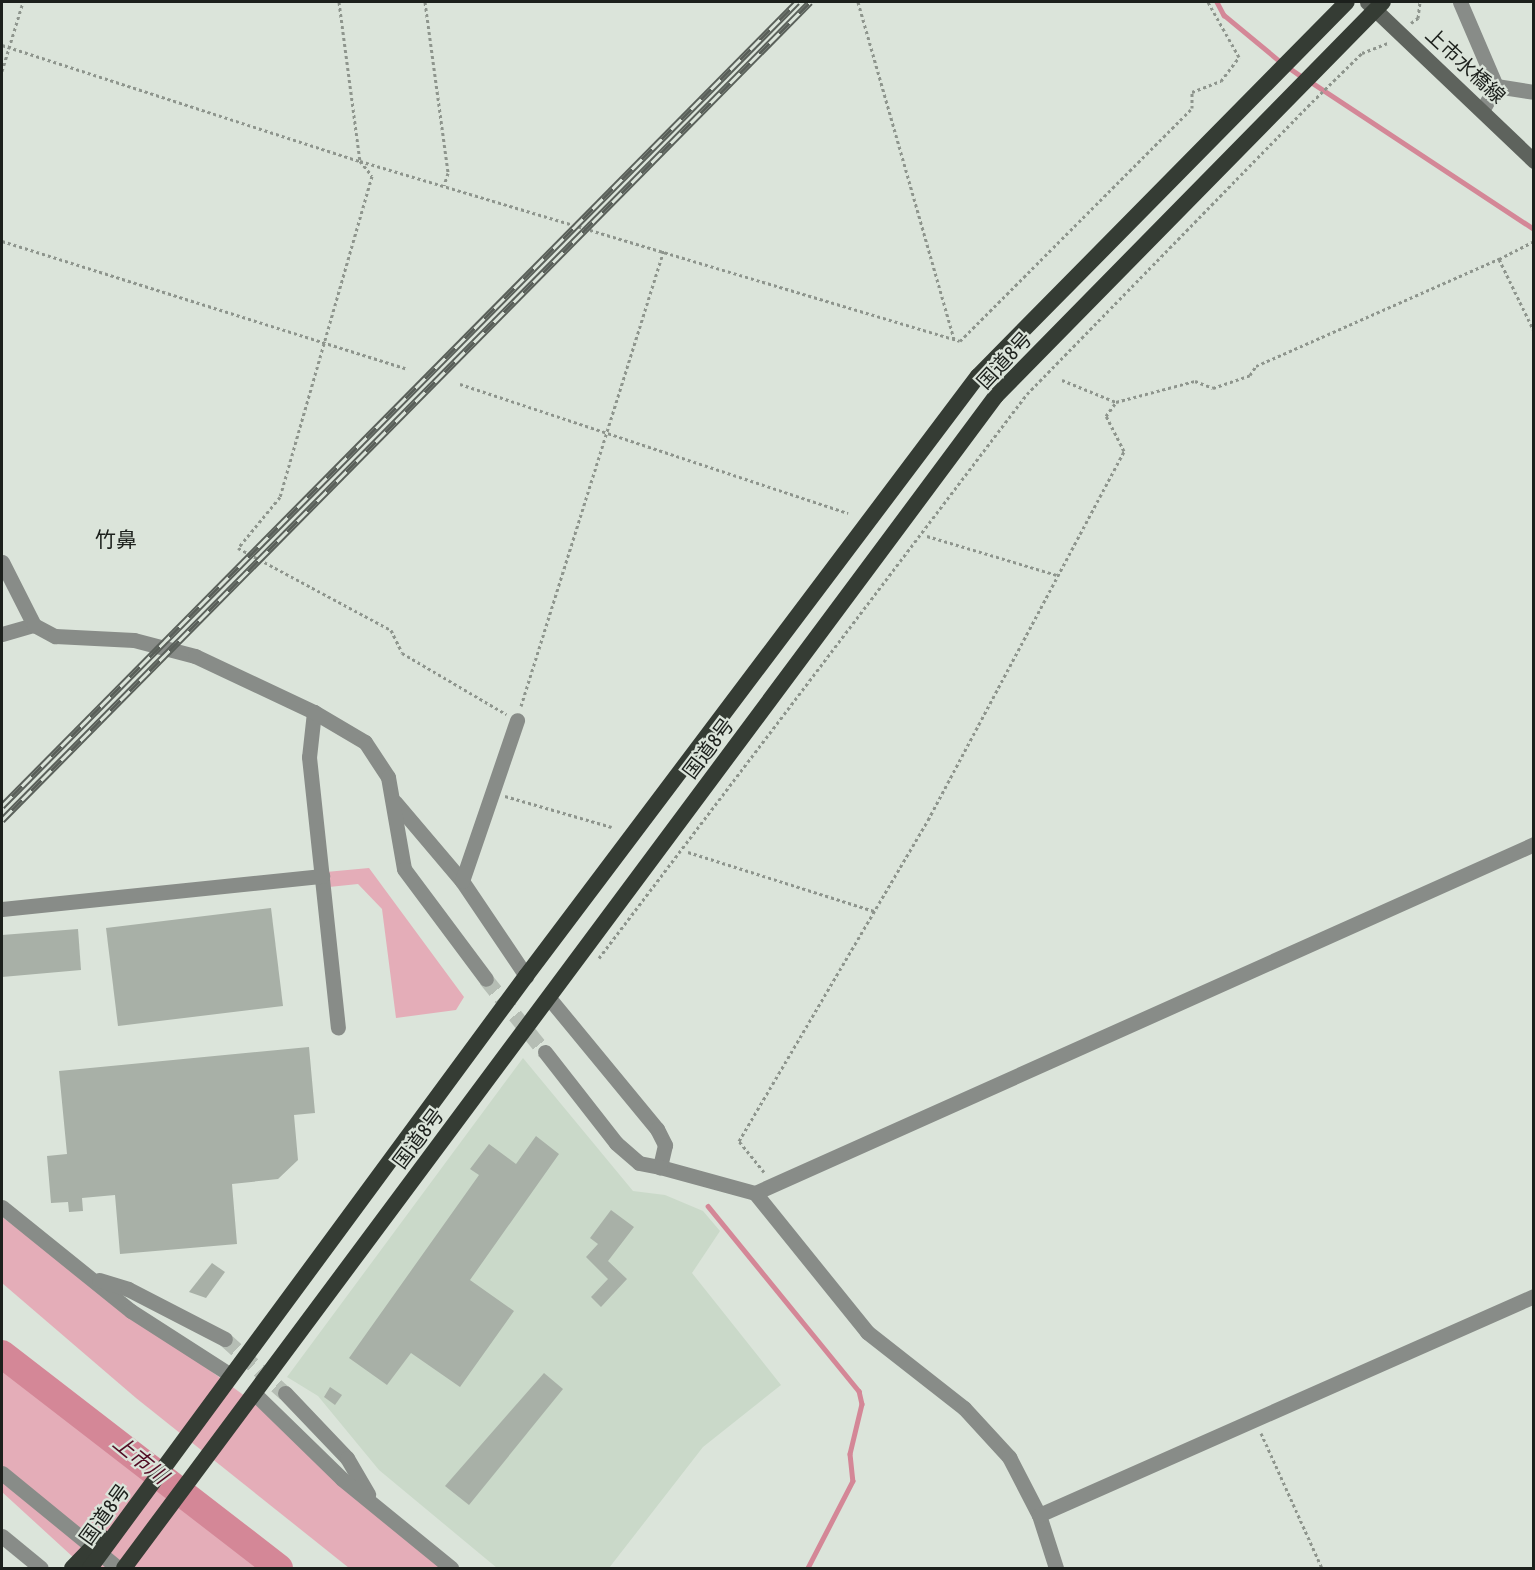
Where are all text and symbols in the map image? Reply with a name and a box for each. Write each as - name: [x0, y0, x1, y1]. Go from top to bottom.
- street label: 上市水橋線: [1421, 22, 1511, 108]
- street label: 国道8号: [972, 326, 1036, 394]
- district label: 竹鼻: [95, 526, 137, 552]
- street label: 国道8号: [678, 713, 738, 783]
- street label: 国道8号: [388, 1103, 448, 1173]
- water label: 上市川: [109, 1429, 173, 1489]
- street label: 国道8号: [74, 1479, 134, 1549]

